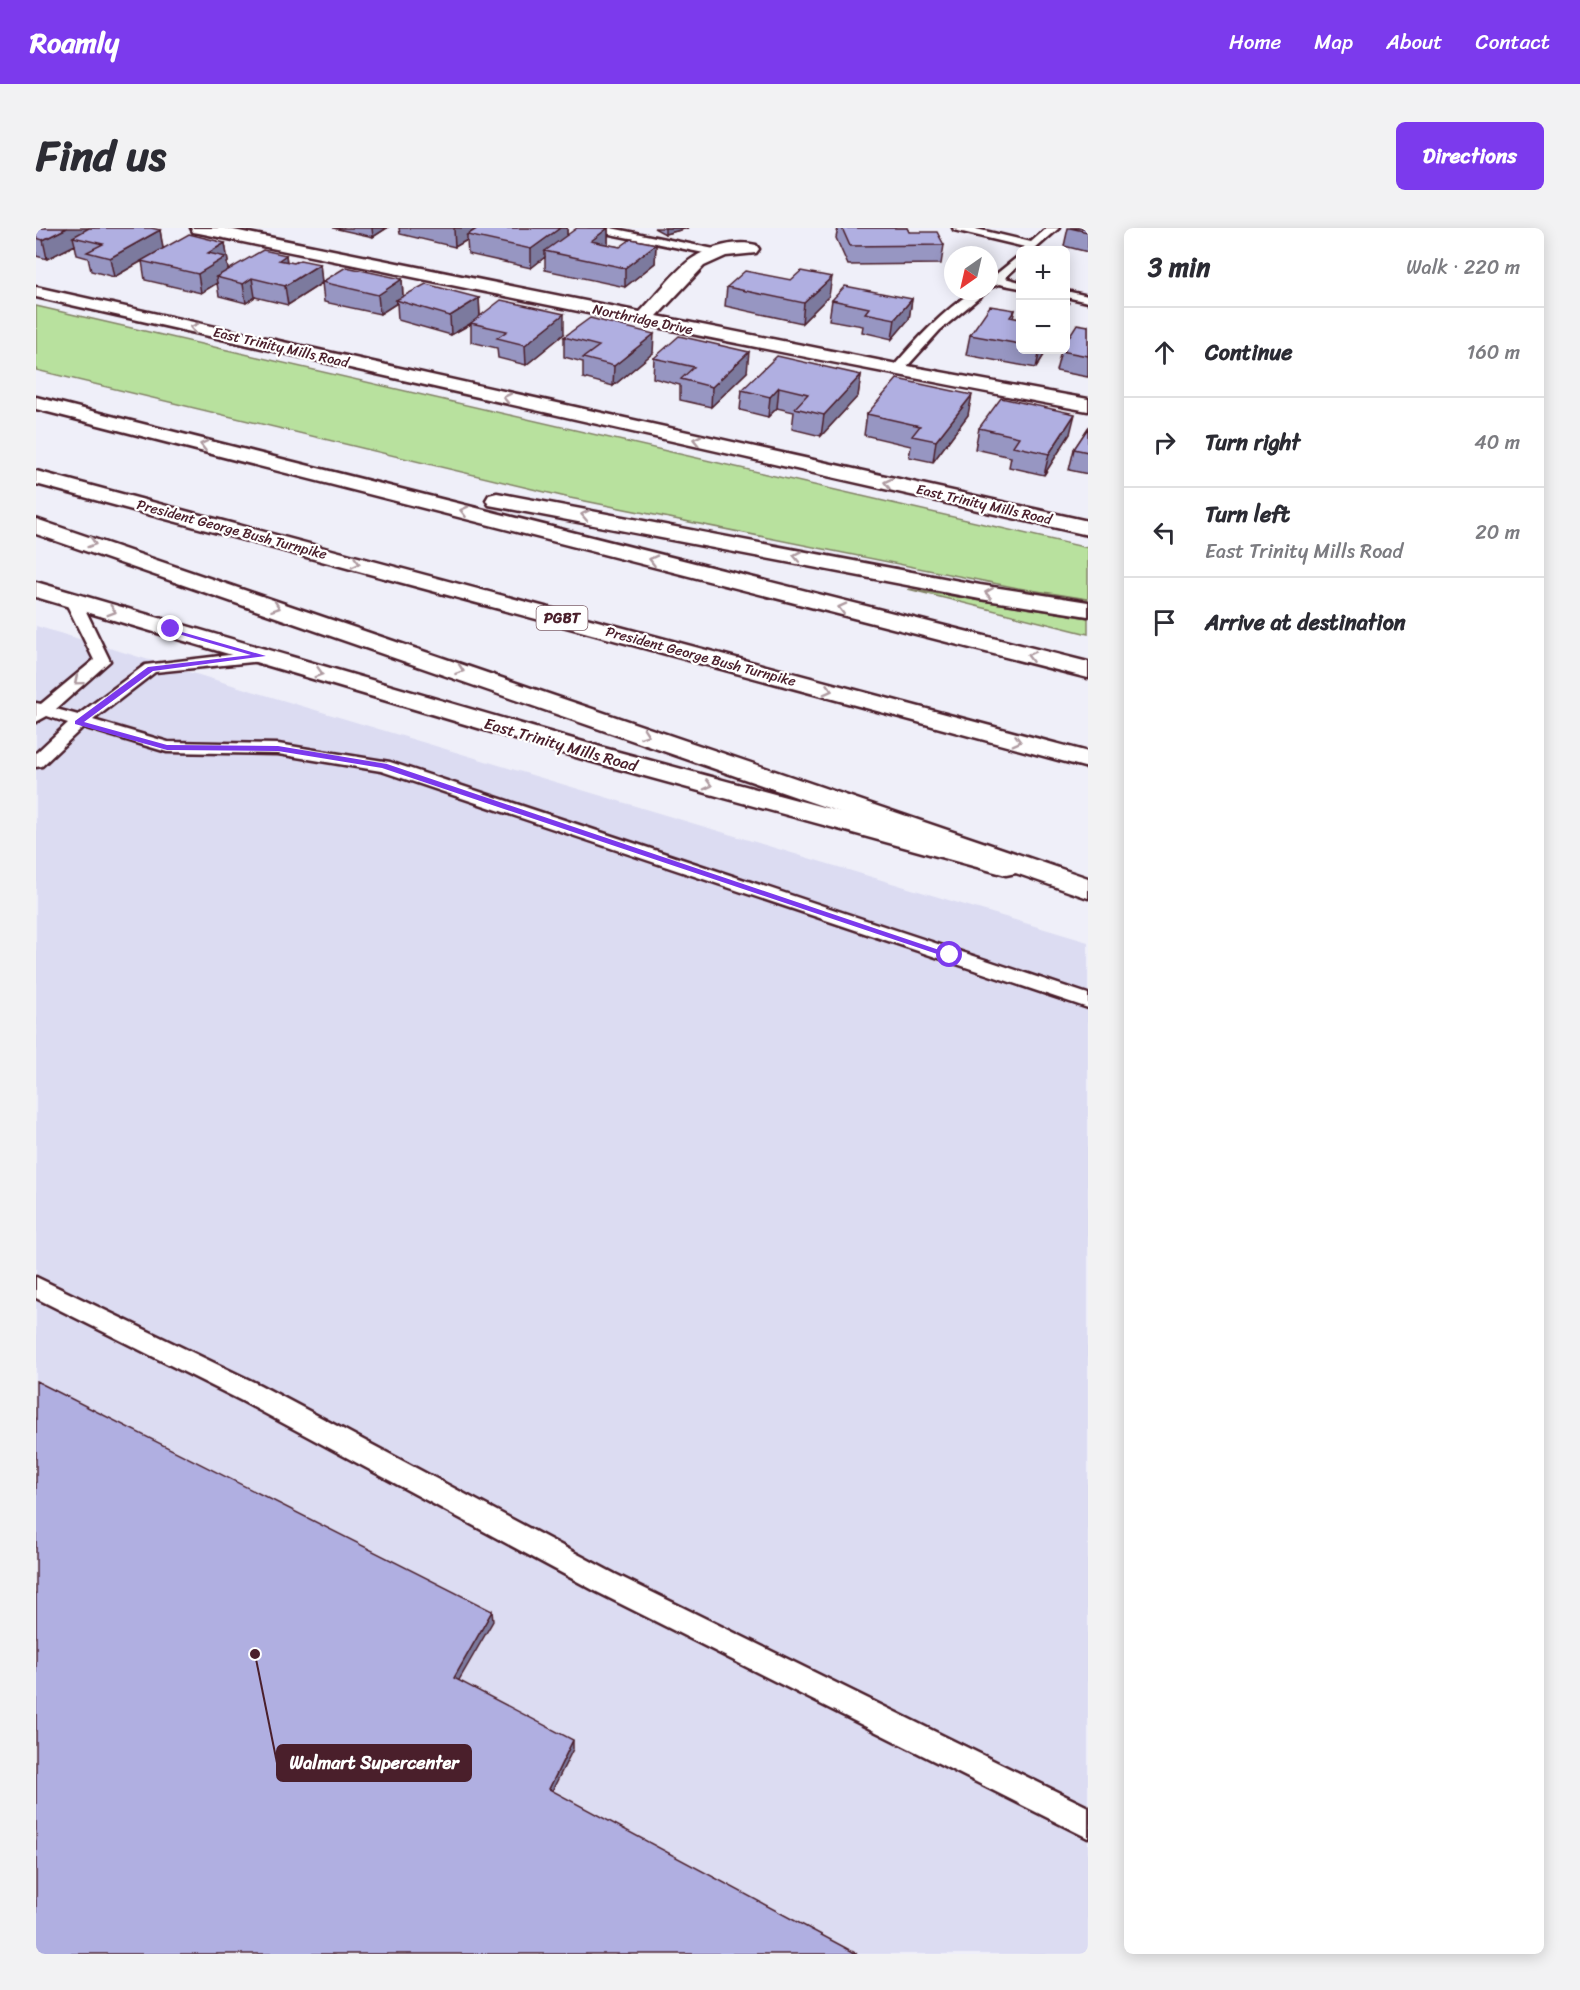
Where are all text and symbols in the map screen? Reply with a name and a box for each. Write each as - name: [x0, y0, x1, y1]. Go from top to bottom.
- text: Roamly: [30, 18, 119, 67]
- text: Home: [1229, 23, 1281, 61]
- text: Map: [1314, 23, 1353, 61]
- text: About: [1386, 23, 1443, 61]
- text: Contact: [1476, 23, 1550, 61]
- text: Find us: [36, 119, 166, 193]
- button: Directions: [1396, 122, 1544, 190]
- text: 3 min: [1148, 244, 1210, 290]
- north arrow: [944, 246, 998, 300]
- map controls: [1016, 246, 1070, 354]
- button: +: [1016, 246, 1070, 300]
- text: Walk · 220 m: [1406, 250, 1520, 285]
- street label: Northridge Drive: [590, 297, 695, 342]
- button: −: [1016, 300, 1070, 354]
- street label: East Trinity Mills Road: [211, 320, 353, 376]
- one-way arrow: [189, 322, 199, 335]
- text: Continue: [1205, 333, 1293, 372]
- text: 160 m: [1467, 335, 1520, 370]
- icon: ahead: [1148, 336, 1181, 369]
- one-way arrow: [502, 392, 512, 405]
- text: Turn right: [1205, 423, 1300, 462]
- text: 40 m: [1474, 425, 1520, 460]
- icon: right: [1148, 426, 1181, 459]
- one-way arrow: [692, 435, 702, 448]
- one-way arrow: [199, 440, 209, 453]
- one-way arrow: [883, 477, 893, 490]
- street label: East Trinity Mills Road: [914, 477, 1056, 533]
- street label: President George Bush Turnpike: [134, 492, 330, 567]
- text: Turn left: [1205, 495, 1290, 534]
- one-way arrow: [460, 506, 470, 519]
- one-way arrow: [581, 509, 591, 522]
- text: 20 m: [1475, 515, 1520, 550]
- icon: left: [1148, 516, 1181, 549]
- text: East Trinity Mills Road: [1205, 534, 1403, 569]
- one-way arrow: [86, 536, 97, 548]
- one-way arrow: [793, 550, 803, 563]
- one-way arrow: [649, 554, 659, 567]
- one-way arrow: [350, 556, 361, 568]
- one-way arrow: [984, 588, 993, 600]
- one-way arrow: [270, 599, 281, 612]
- one-way arrow: [837, 602, 847, 615]
- text: Arrive at destination: [1205, 603, 1406, 642]
- one-way arrow: [106, 604, 117, 617]
- road number: PGBT: [536, 606, 588, 630]
- icon: arrive: [1148, 606, 1181, 639]
- route end: [157, 615, 183, 641]
- street label: President George Bush Turnpike: [603, 619, 799, 694]
- one-way arrow: [1026, 650, 1036, 663]
- one-way arrow: [455, 663, 465, 676]
- one-way arrow: [313, 666, 324, 678]
- one-way arrow: [74, 674, 85, 685]
- one-way arrow: [823, 683, 833, 695]
- street label: East Trinity Mills Road: [481, 709, 642, 781]
- one-way arrow: [639, 727, 650, 740]
- one-way arrow: [1012, 733, 1022, 746]
- one-way arrow: [702, 778, 713, 790]
- route start: [936, 941, 962, 967]
- callout: Walmart Supercenter: [277, 1745, 471, 1781]
- text: Walmart Supercenter: [289, 1747, 460, 1779]

